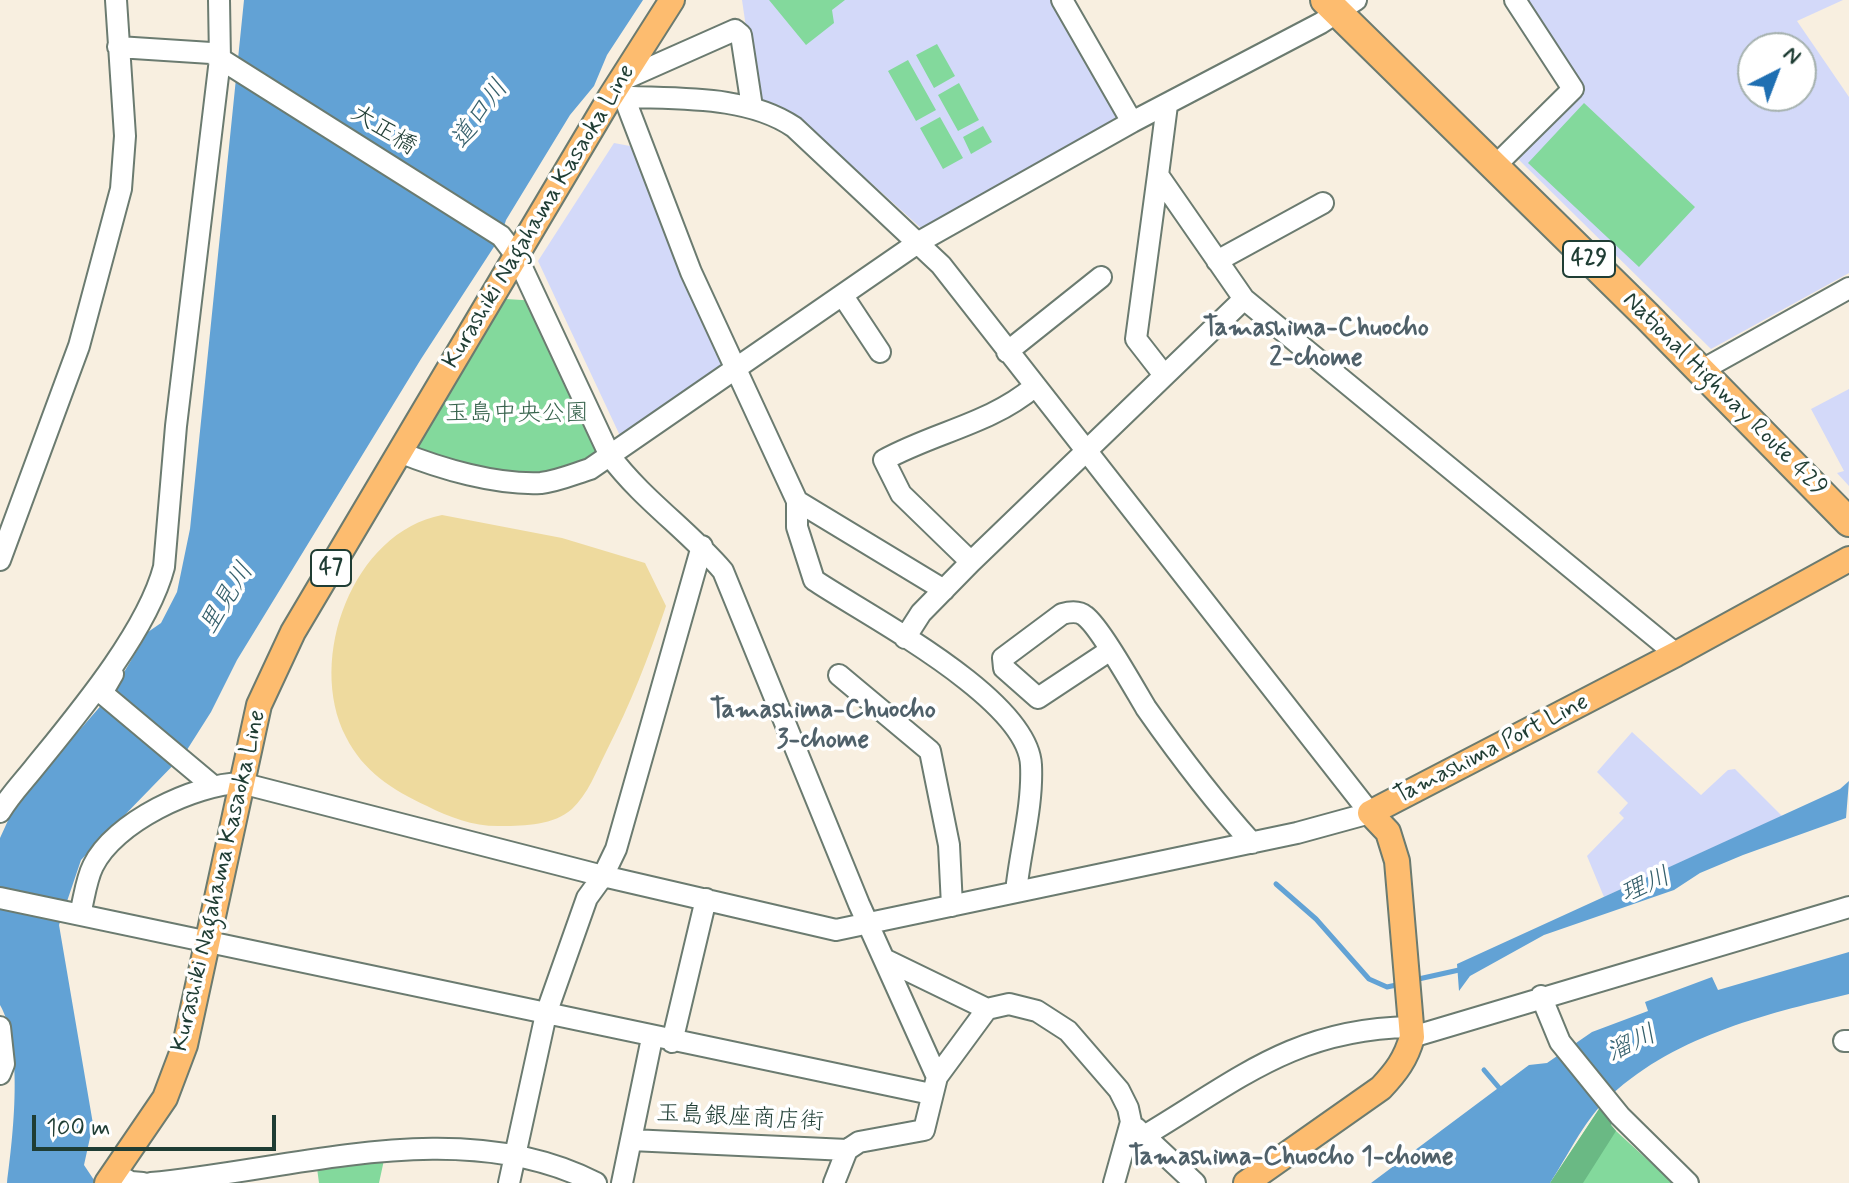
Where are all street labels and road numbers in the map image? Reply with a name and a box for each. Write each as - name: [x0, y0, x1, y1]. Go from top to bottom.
- street label: Kurashiki Nagahama Kasaoka Line: [438, 60, 642, 374]
- street label: 大正橋: [345, 100, 421, 162]
- road number: 429: [1563, 241, 1615, 277]
- street label: National Highway Route 429: [1616, 287, 1832, 503]
- road number: 47: [311, 550, 351, 586]
- street label: Tamashima Port Line: [1390, 689, 1594, 811]
- street label: Kurashiki Nagahama Kasaoka Line: [167, 707, 273, 1055]
- street label: 玉島銀座商店街: [655, 1100, 825, 1138]

